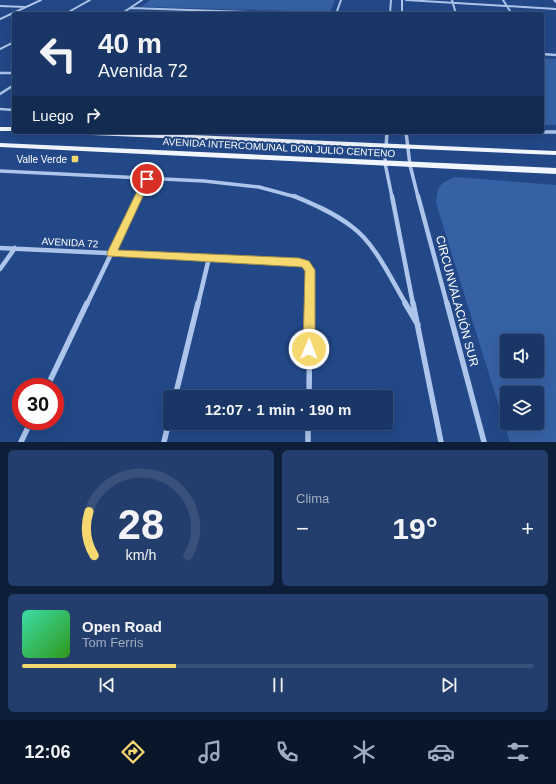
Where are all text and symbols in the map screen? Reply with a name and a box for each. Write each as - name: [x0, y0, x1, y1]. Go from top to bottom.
- icon: left: [32, 28, 84, 80]
- text: 40 m: [98, 28, 162, 59]
- text: Avenida 72: [98, 61, 188, 81]
- icon: right: [82, 104, 104, 126]
- text: Luego: [32, 107, 74, 124]
- street label: AVENIDA INTERCOMUNAL DON JULIO CENTENO: [162, 136, 396, 159]
- place label: Valle Verde: [17, 154, 67, 165]
- marker: Valle Verde: [70, 154, 80, 164]
- pin: [130, 162, 164, 196]
- icon: arrive: [136, 168, 158, 190]
- street label: CIRCUNVALACIÓN SUR: [433, 234, 482, 368]
- street label: AVENIDA 72: [41, 236, 99, 249]
- position arrow: [288, 328, 330, 370]
- map controls: [500, 334, 544, 430]
- button: sound: [500, 334, 544, 378]
- speed limit sign: 30: [12, 378, 64, 430]
- button: layers: [500, 386, 544, 430]
- text: 12:07 · 1 min · 190 m: [205, 401, 351, 418]
- text: Clima: [296, 491, 329, 506]
- text: 28: [118, 501, 164, 548]
- text: 19°: [392, 512, 438, 545]
- text: −: [296, 516, 309, 541]
- text: +: [521, 516, 534, 541]
- text: km/h: [126, 547, 157, 563]
- text: Open Road: [82, 618, 162, 635]
- text: Tom Ferris: [82, 635, 143, 650]
- icon: previous: [96, 674, 118, 696]
- icon: pause: [267, 674, 289, 696]
- icon: next: [438, 674, 460, 696]
- icon: directions: [119, 738, 147, 766]
- icon: music: [196, 738, 224, 766]
- icon: phone: [273, 738, 301, 766]
- icon: climate: [350, 738, 378, 766]
- icon: car: [427, 738, 455, 766]
- icon: filters: [504, 738, 532, 766]
- text: 12:06: [24, 742, 70, 762]

